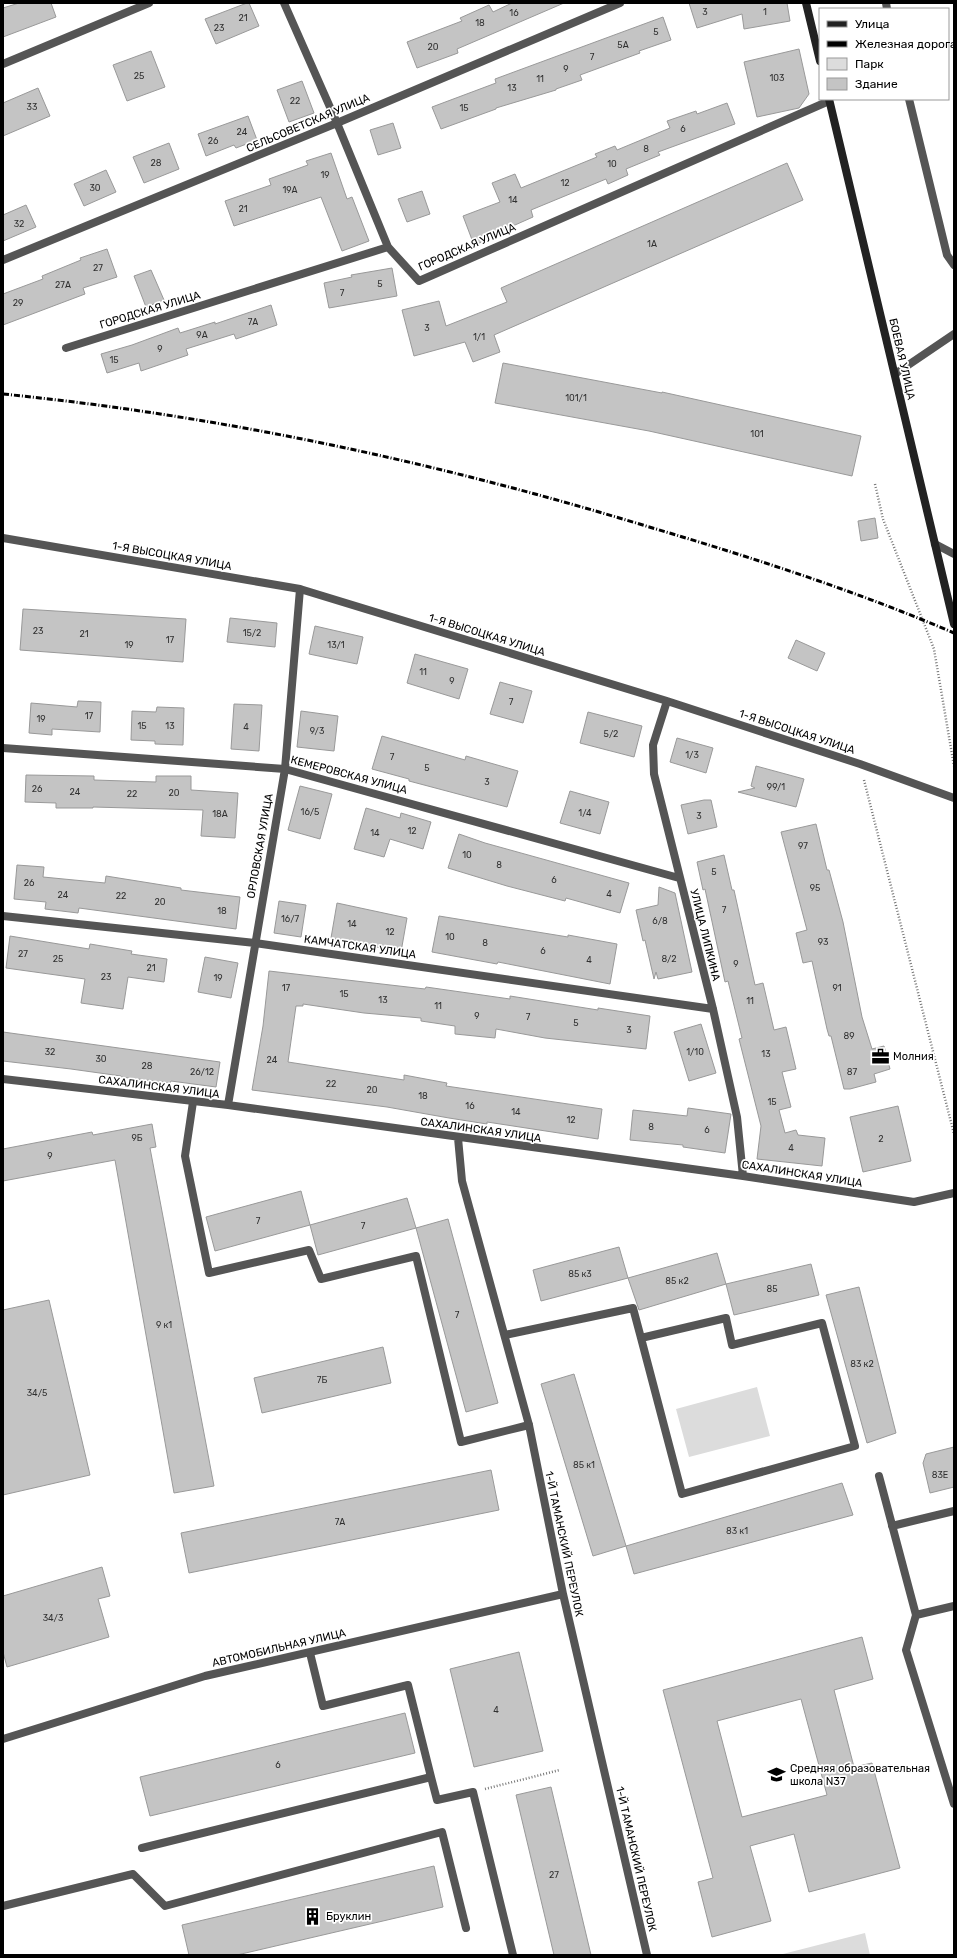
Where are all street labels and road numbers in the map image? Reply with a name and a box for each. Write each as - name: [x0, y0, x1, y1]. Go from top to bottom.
- street label: СЕЛЬСОВЕТСКАЯ УЛИЦА: [244, 91, 372, 155]
- street label: ГОРОДСКАЯ УЛИЦА: [416, 220, 518, 273]
- street label: ГОРОДСКАЯ УЛИЦА: [98, 288, 202, 331]
- street label: БОЕВАЯ УЛИЦА: [886, 317, 918, 402]
- street label: 1-Я ВЫСОЦКАЯ УЛИЦА: [111, 539, 233, 573]
- street label: 1-Я ВЫСОЦКАЯ УЛИЦА: [427, 611, 547, 659]
- street label: 1-Я ВЫСОЦКАЯ УЛИЦА: [737, 707, 857, 757]
- street label: КЕМЕРОВСКАЯ УЛИЦА: [289, 753, 409, 797]
- street label: ОРЛОВСКАЯ УЛИЦА: [244, 792, 276, 899]
- street label: УЛИЦА ЛИПКИНА: [687, 888, 723, 983]
- street label: КАМЧАТСКАЯ УЛИЦА: [303, 933, 418, 961]
- street label: САХАЛИНСКАЯ УЛИЦА: [98, 1073, 221, 1101]
- street label: САХАЛИНСКАЯ УЛИЦА: [420, 1115, 543, 1145]
- street label: САХАЛИНСКАЯ УЛИЦА: [741, 1158, 864, 1190]
- street label: 1-Й ТАМАНСКИЙ ПЕРЕУЛОК: [542, 1470, 586, 1618]
- street label: АВТОМОБИЛЬНАЯ УЛИЦА: [211, 1626, 348, 1670]
- street label: 1-Й ТАМАНСКИЙ ПЕРЕУЛОК: [613, 1785, 659, 1933]

